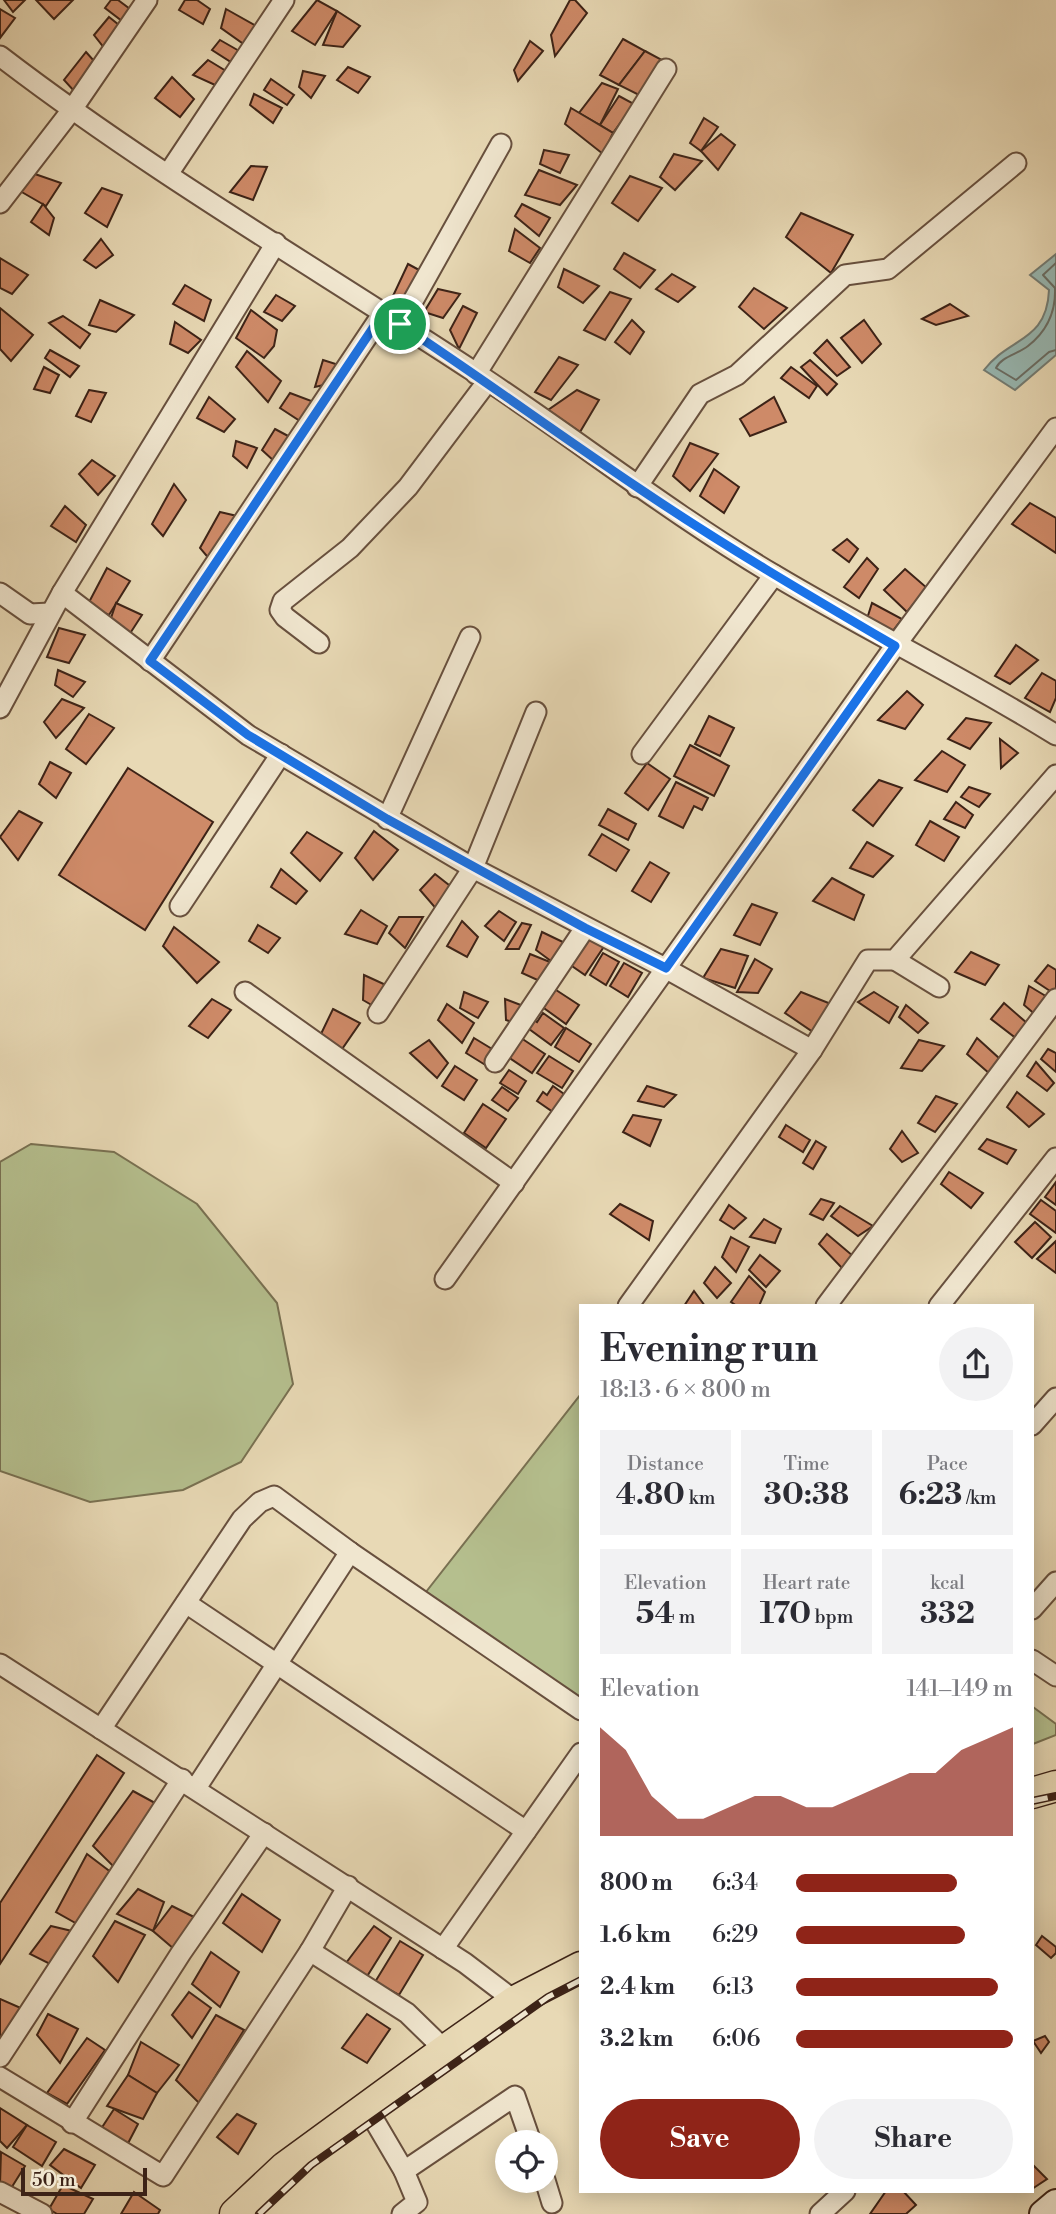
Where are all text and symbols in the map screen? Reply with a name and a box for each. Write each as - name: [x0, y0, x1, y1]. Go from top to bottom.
- pin: [370, 294, 430, 354]
- icon: arrive: [381, 305, 419, 343]
- text: Evening run: [600, 1326, 818, 1373]
- button: share: [939, 1327, 1013, 1401]
- text: 18:13 · 6 × 800 m: [600, 1376, 771, 1404]
- text: Distance: [627, 1452, 704, 1476]
- text: Time: [784, 1452, 829, 1476]
- text: Pace: [927, 1452, 968, 1476]
- text: 4.80: [616, 1476, 685, 1514]
- text: 30:38: [764, 1476, 849, 1514]
- text: 6:23: [898, 1476, 962, 1514]
- text: km: [685, 1486, 715, 1510]
- text: /km: [962, 1486, 997, 1510]
- text: Elevation: [624, 1571, 707, 1595]
- text: Heart rate: [763, 1571, 850, 1595]
- text: kcal: [930, 1571, 965, 1595]
- text: 54: [636, 1595, 675, 1633]
- text: 170: [760, 1595, 811, 1633]
- text: 332: [920, 1595, 975, 1633]
- text: m: [675, 1605, 695, 1629]
- text: bpm: [811, 1605, 853, 1629]
- text: Elevation: [600, 1675, 700, 1703]
- text: 141–149 m: [907, 1675, 1013, 1703]
- text: 800 m: [600, 1869, 673, 1897]
- text: 6:34: [712, 1869, 758, 1897]
- text: 1.6 km: [600, 1921, 671, 1949]
- text: 6:29: [712, 1921, 758, 1949]
- text: 2.4 km: [600, 1973, 675, 2001]
- text: 6:13: [712, 1973, 754, 2001]
- text: 3.2 km: [600, 2025, 673, 2053]
- text: 6:06: [712, 2025, 760, 2053]
- button: Save: [600, 2099, 800, 2179]
- button: Share: [814, 2099, 1013, 2179]
- map controls: [495, 2130, 558, 2193]
- button: locate: [495, 2130, 558, 2193]
- scale bar: [21, 2165, 147, 2197]
- text: 50 m: [32, 2168, 76, 2192]

